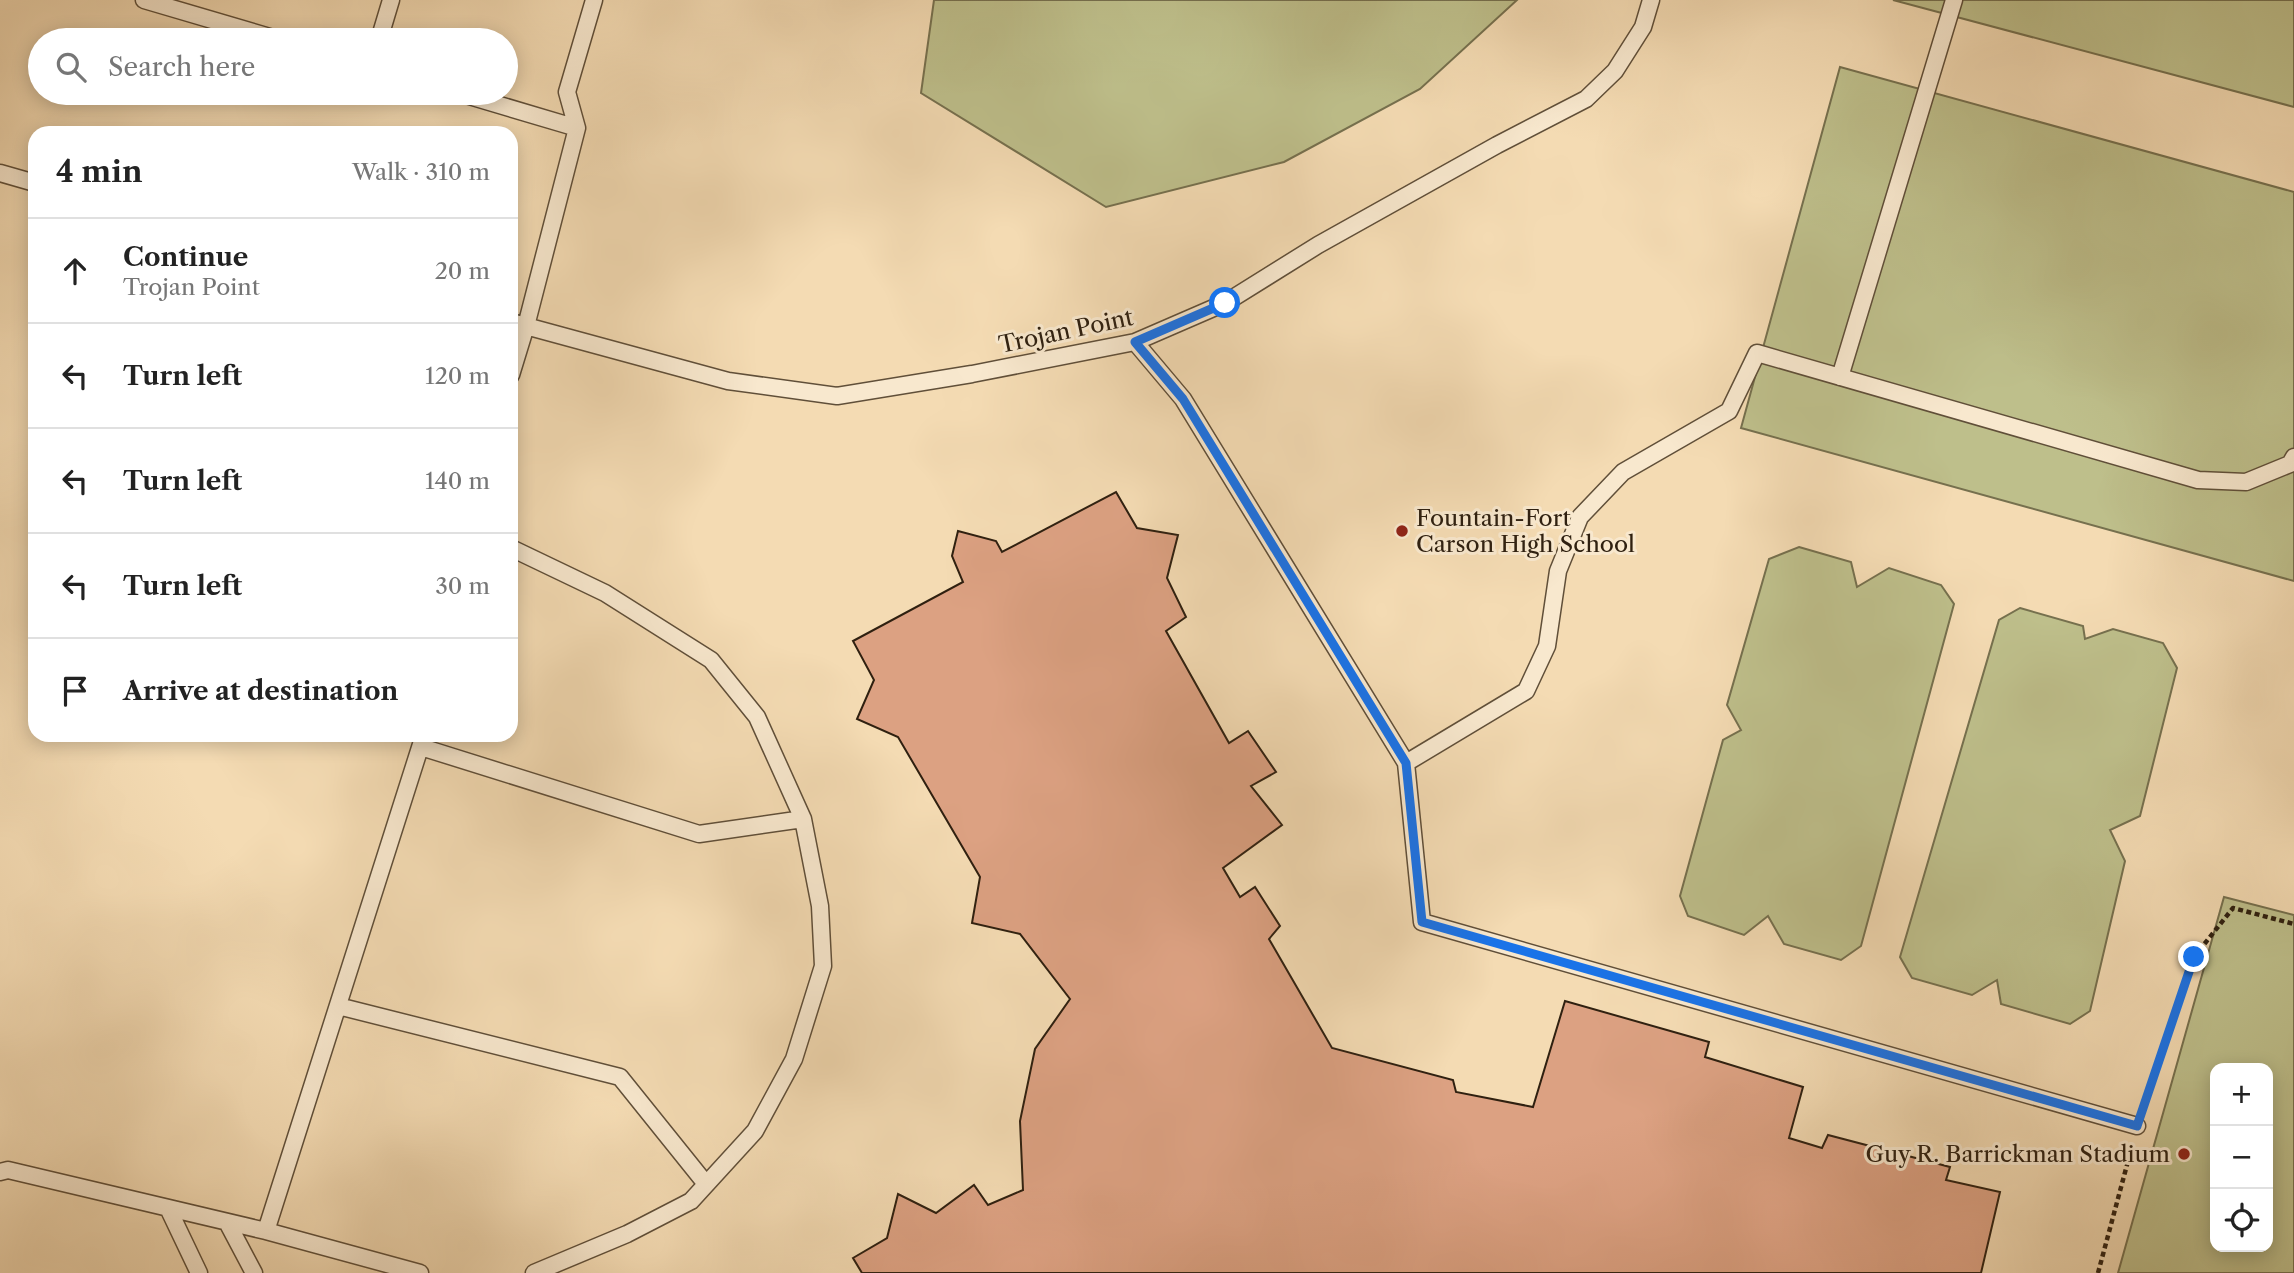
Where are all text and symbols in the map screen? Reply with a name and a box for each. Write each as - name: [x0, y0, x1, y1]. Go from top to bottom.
- search box: [28, 28, 518, 105]
- icon: search: [52, 48, 90, 86]
- text: Search here: [108, 51, 255, 83]
- text: 4 min: [56, 153, 142, 190]
- text: Walk · 310 m: [352, 158, 490, 186]
- text: Continue: [123, 241, 248, 273]
- icon: ahead: [56, 252, 94, 290]
- text: 20 m: [435, 257, 490, 285]
- text: Trojan Point: [123, 273, 260, 301]
- route start: [1209, 287, 1240, 318]
- street label: Trojan Point: [996, 303, 1136, 359]
- icon: left: [56, 357, 94, 395]
- text: Turn left: [123, 360, 242, 392]
- text: 120 m: [425, 362, 490, 390]
- icon: left: [56, 462, 94, 500]
- text: Turn left: [123, 465, 242, 497]
- text: 140 m: [425, 467, 490, 495]
- place label: Fountain-Fort Carson High School: [1416, 504, 1635, 558]
- marker: Fountain-Fort Carson High School: [1394, 523, 1410, 539]
- icon: left: [56, 567, 94, 605]
- text: Turn left: [123, 570, 242, 602]
- text: 30 m: [435, 572, 490, 600]
- icon: arrive: [56, 672, 94, 710]
- text: Arrive at destination: [123, 675, 398, 707]
- route end: [2178, 941, 2209, 972]
- map controls: [2210, 1063, 2273, 1252]
- button: +: [2210, 1063, 2273, 1126]
- button: −: [2210, 1126, 2273, 1189]
- place label: Guy R. Barrickman Stadium: [1866, 1140, 2170, 1168]
- marker: Guy R. Barrickman Stadium: [2176, 1146, 2192, 1162]
- button: locate: [2210, 1189, 2273, 1252]

